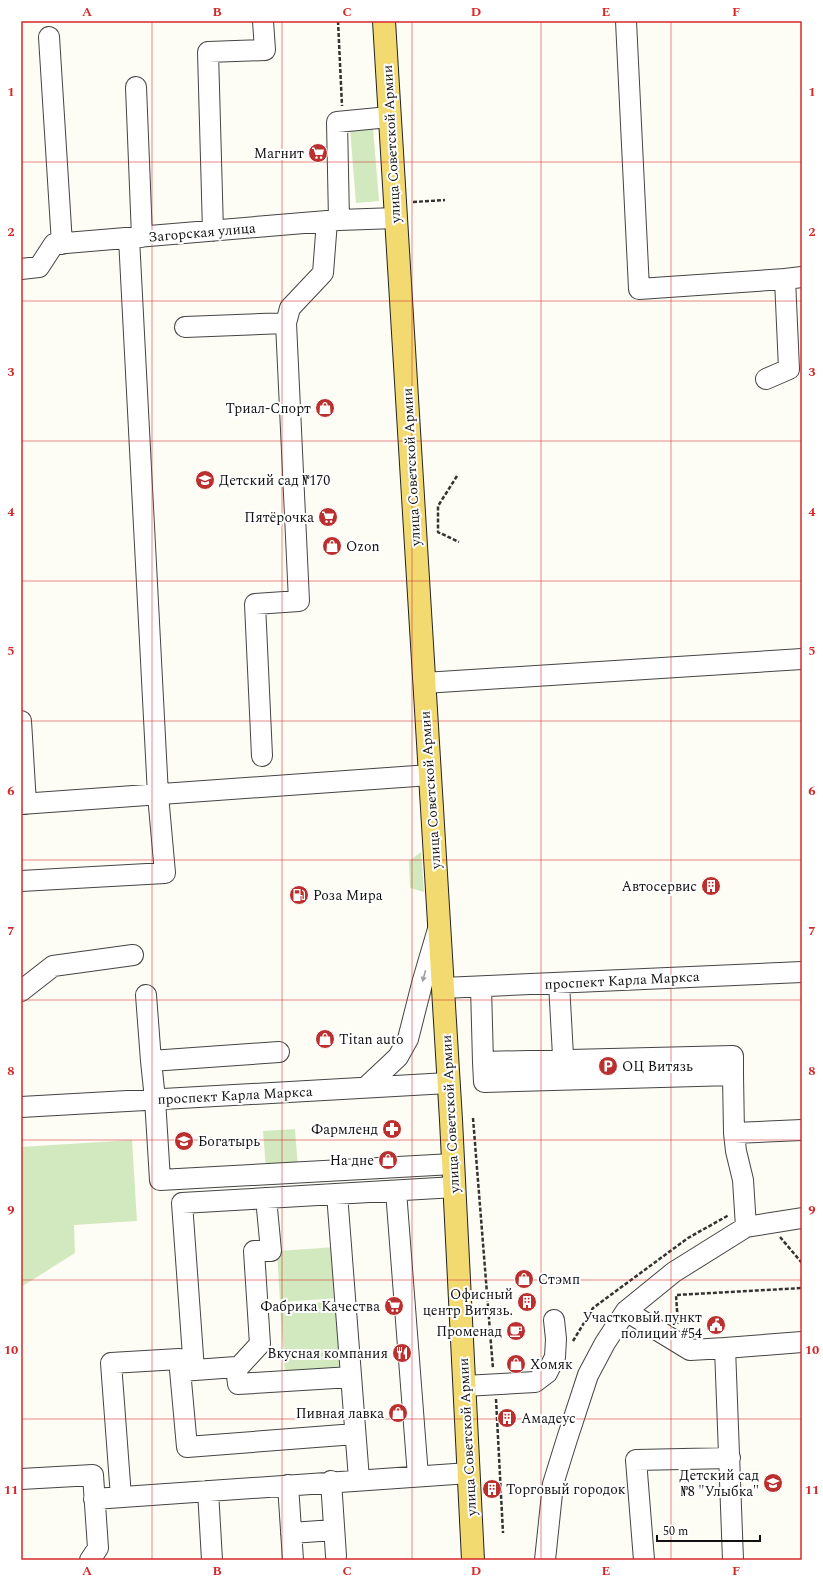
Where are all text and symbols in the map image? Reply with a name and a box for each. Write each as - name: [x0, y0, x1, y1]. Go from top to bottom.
- text: A: [82, 2, 92, 22]
- text: B: [212, 2, 222, 22]
- text: C: [342, 2, 352, 22]
- text: D: [471, 2, 481, 22]
- text: E: [602, 2, 611, 22]
- text: F: [732, 2, 740, 22]
- street label: улица Советской Армии: [377, 64, 406, 225]
- text: 1: [7, 82, 15, 102]
- text: 1: [808, 82, 816, 102]
- supermarket icon: Магнит: [307, 142, 329, 164]
- place label: Магнит: [254, 143, 304, 164]
- street label: Загорская улица: [147, 217, 257, 248]
- text: 2: [7, 222, 15, 242]
- text: 2: [808, 222, 816, 242]
- text: 3: [7, 362, 15, 382]
- text: 3: [808, 362, 816, 382]
- street label: улица Советской Армии: [397, 387, 426, 548]
- shop icon: Триал-Спорт: [314, 397, 336, 419]
- place label: Триал-Спорт: [225, 398, 311, 419]
- school or university icon: Детский сад №170: [194, 469, 216, 491]
- place label: Детский сад №170: [219, 470, 330, 491]
- text: 4: [7, 502, 15, 522]
- text: 4: [808, 502, 816, 522]
- supermarket icon: Пятёрочка: [317, 506, 339, 528]
- place label: Пятёрочка: [244, 507, 314, 528]
- shop icon: Ozon: [321, 535, 343, 557]
- place label: Ozon: [346, 536, 380, 557]
- text: 5: [7, 641, 15, 661]
- text: 5: [808, 641, 816, 661]
- street label: улица Советской Армии: [415, 710, 447, 871]
- text: 6: [7, 781, 15, 801]
- text: 6: [808, 781, 816, 801]
- building icon: Автосервис: [700, 875, 722, 897]
- place label: Автосервис: [621, 876, 697, 897]
- fuel station icon: Роза Мира: [288, 884, 310, 906]
- place label: Роза Мира: [313, 885, 383, 906]
- text: 7: [7, 921, 15, 941]
- text: 7: [808, 921, 816, 941]
- street label: проспект Карла Маркса: [544, 966, 700, 995]
- one-way arrow: [421, 970, 427, 982]
- shop icon: Titan auto: [314, 1028, 336, 1050]
- place label: Titan auto: [339, 1029, 403, 1050]
- street label: улица Советской Армии: [436, 1034, 465, 1195]
- parking icon: ОЦ Витязь: [597, 1055, 619, 1077]
- place label: ОЦ Витязь: [622, 1056, 693, 1077]
- text: 8: [7, 1061, 15, 1081]
- text: 8: [808, 1061, 816, 1081]
- street label: проспект Карла Маркса: [157, 1081, 313, 1110]
- pharmacy icon: Фармленд: [381, 1118, 403, 1140]
- place label: Фармленд: [311, 1119, 378, 1140]
- school or university icon: Богатырь: [173, 1130, 195, 1152]
- place label: Богатырь: [198, 1131, 260, 1152]
- shop icon: На дне: [377, 1149, 399, 1171]
- place label: На дне: [330, 1150, 374, 1171]
- text: 9: [7, 1200, 15, 1220]
- text: 9: [808, 1200, 816, 1220]
- shop icon: Стэмп: [513, 1268, 535, 1290]
- place label: Стэмп: [538, 1269, 580, 1290]
- place label: Офисный центр Витязь.: [423, 1284, 513, 1321]
- building icon: Офисный центр Витязь.: [516, 1291, 538, 1313]
- supermarket icon: Фабрика Качества: [383, 1295, 405, 1317]
- place label: Фабрика Качества: [261, 1296, 380, 1317]
- place label: Участковый пункт полиции #54: [583, 1307, 702, 1344]
- public building icon: Участковый пункт полиции #54: [705, 1314, 727, 1336]
- cafe icon: Променад: [505, 1320, 527, 1342]
- place label: Променад: [436, 1321, 502, 1342]
- text: 10: [4, 1340, 18, 1360]
- text: 10: [805, 1340, 819, 1360]
- restaurant icon: Вкусная компания: [391, 1342, 413, 1364]
- place label: Вкусная компания: [267, 1343, 388, 1364]
- shop icon: Хомяк: [505, 1353, 527, 1375]
- place label: Хомяк: [530, 1354, 573, 1375]
- street label: улица Советской Армии: [453, 1357, 482, 1518]
- shop icon: Пивная лавка: [387, 1402, 409, 1424]
- place label: Пивная лавка: [296, 1403, 384, 1424]
- building icon: Амадеус: [496, 1407, 518, 1429]
- place label: Амадеус: [521, 1408, 576, 1429]
- place label: Детский сад №8 "Улыбка": [679, 1465, 759, 1502]
- school or university icon: Детский сад №8 "Улыбка": [762, 1472, 784, 1494]
- building icon: Торговый городок: [481, 1478, 503, 1500]
- place label: Торговый городок: [506, 1479, 626, 1500]
- text: 11: [4, 1480, 18, 1500]
- text: 11: [805, 1480, 819, 1500]
- scale bar: [657, 1517, 760, 1543]
- text: 50 m: [663, 1522, 688, 1541]
- text: A: [82, 1561, 92, 1581]
- text: B: [212, 1561, 222, 1581]
- text: C: [342, 1561, 352, 1581]
- text: D: [471, 1561, 481, 1581]
- text: E: [602, 1561, 611, 1581]
- text: F: [732, 1561, 740, 1581]

